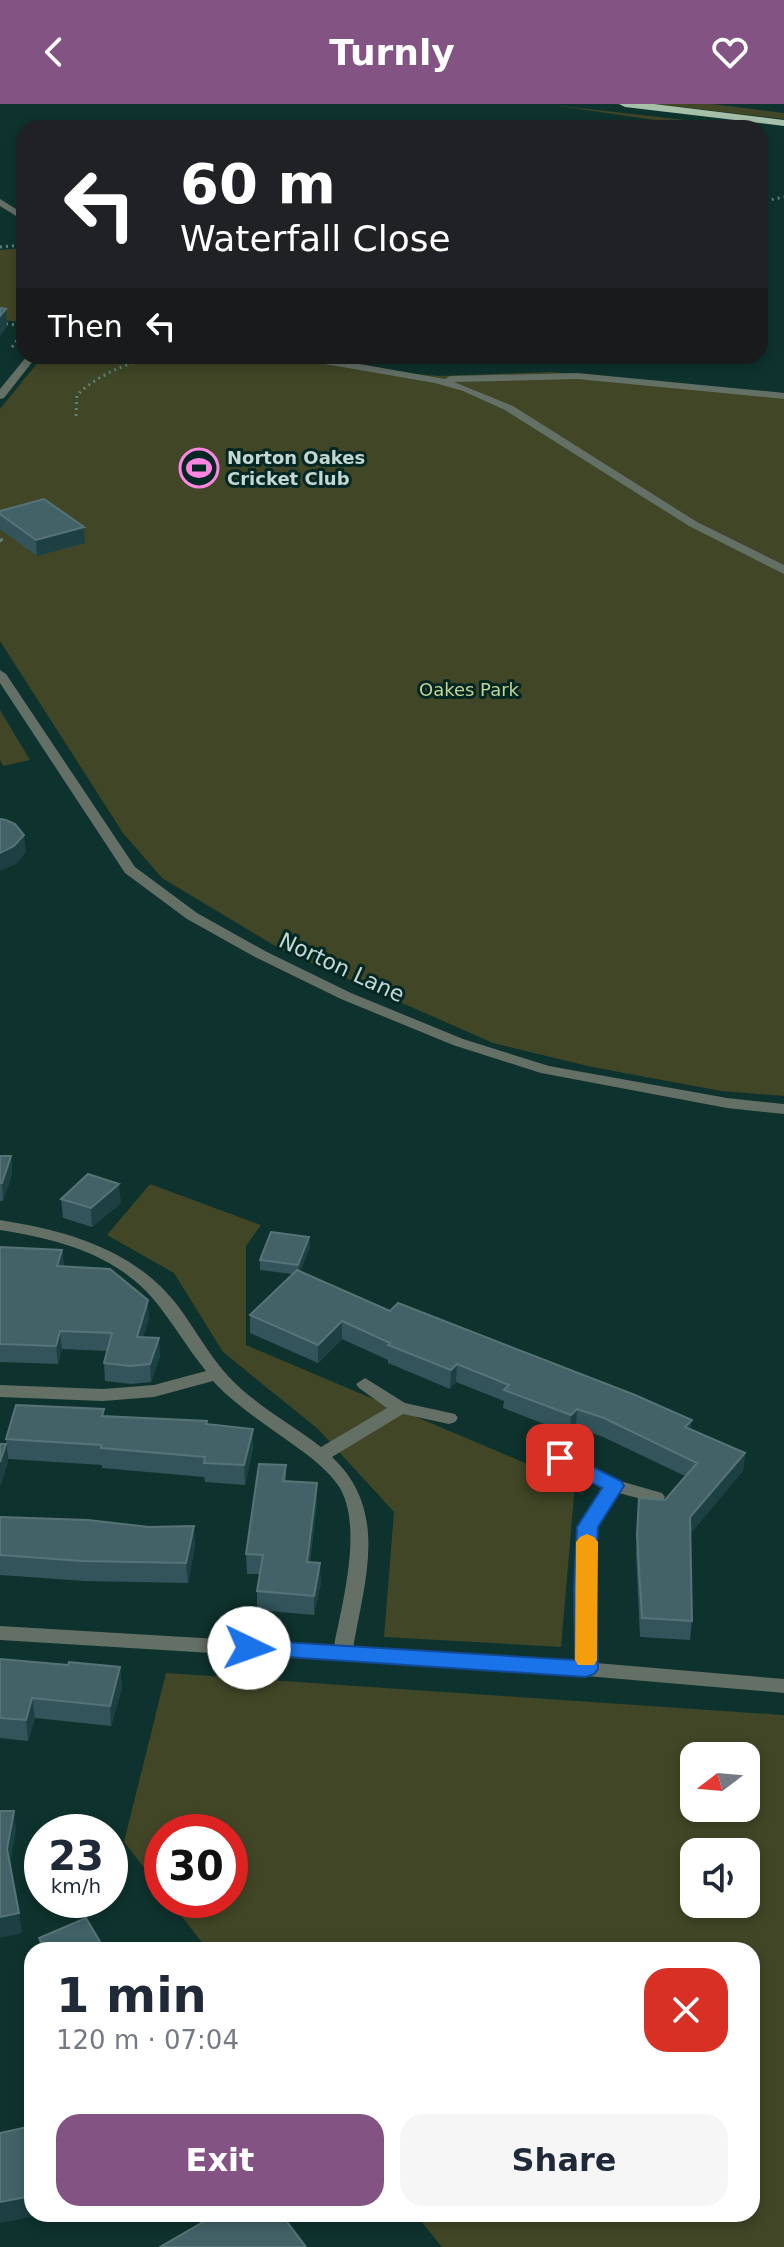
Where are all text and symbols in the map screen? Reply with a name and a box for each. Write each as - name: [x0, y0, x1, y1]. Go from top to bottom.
- icon: back: [32, 30, 76, 74]
- icon: heart: [708, 30, 752, 74]
- text: Turnly: [329, 32, 455, 73]
- text: 60 m: [180, 151, 336, 216]
- icon: left: [48, 152, 152, 256]
- text: Waterfall Close: [180, 218, 451, 259]
- icon: left: [139, 304, 183, 348]
- text: Then: [48, 309, 123, 344]
- sports icon: Norton Oakes Cricket Club: [178, 447, 220, 489]
- place label: Norton Oakes Cricket Club: [227, 447, 365, 489]
- park label: Oakes Park: [419, 679, 520, 700]
- street label: Norton Lane: [275, 928, 408, 1007]
- pin: [526, 1424, 594, 1492]
- icon: arrive: [538, 1436, 582, 1480]
- position arrow: [207, 1606, 291, 1690]
- north arrow: [680, 1742, 760, 1822]
- map controls: [680, 1742, 760, 1918]
- speed limit sign: 30: [144, 1814, 248, 1918]
- text: 23: [48, 1833, 104, 1879]
- button: sound: [680, 1838, 760, 1918]
- text: km/h: [51, 1874, 101, 1898]
- text: 1 min: [56, 1967, 207, 2023]
- button: close: [644, 1968, 728, 2052]
- text: 120 m · 07:04: [56, 2025, 239, 2055]
- button: Exit: [56, 2114, 384, 2206]
- button: Share: [400, 2114, 728, 2206]

